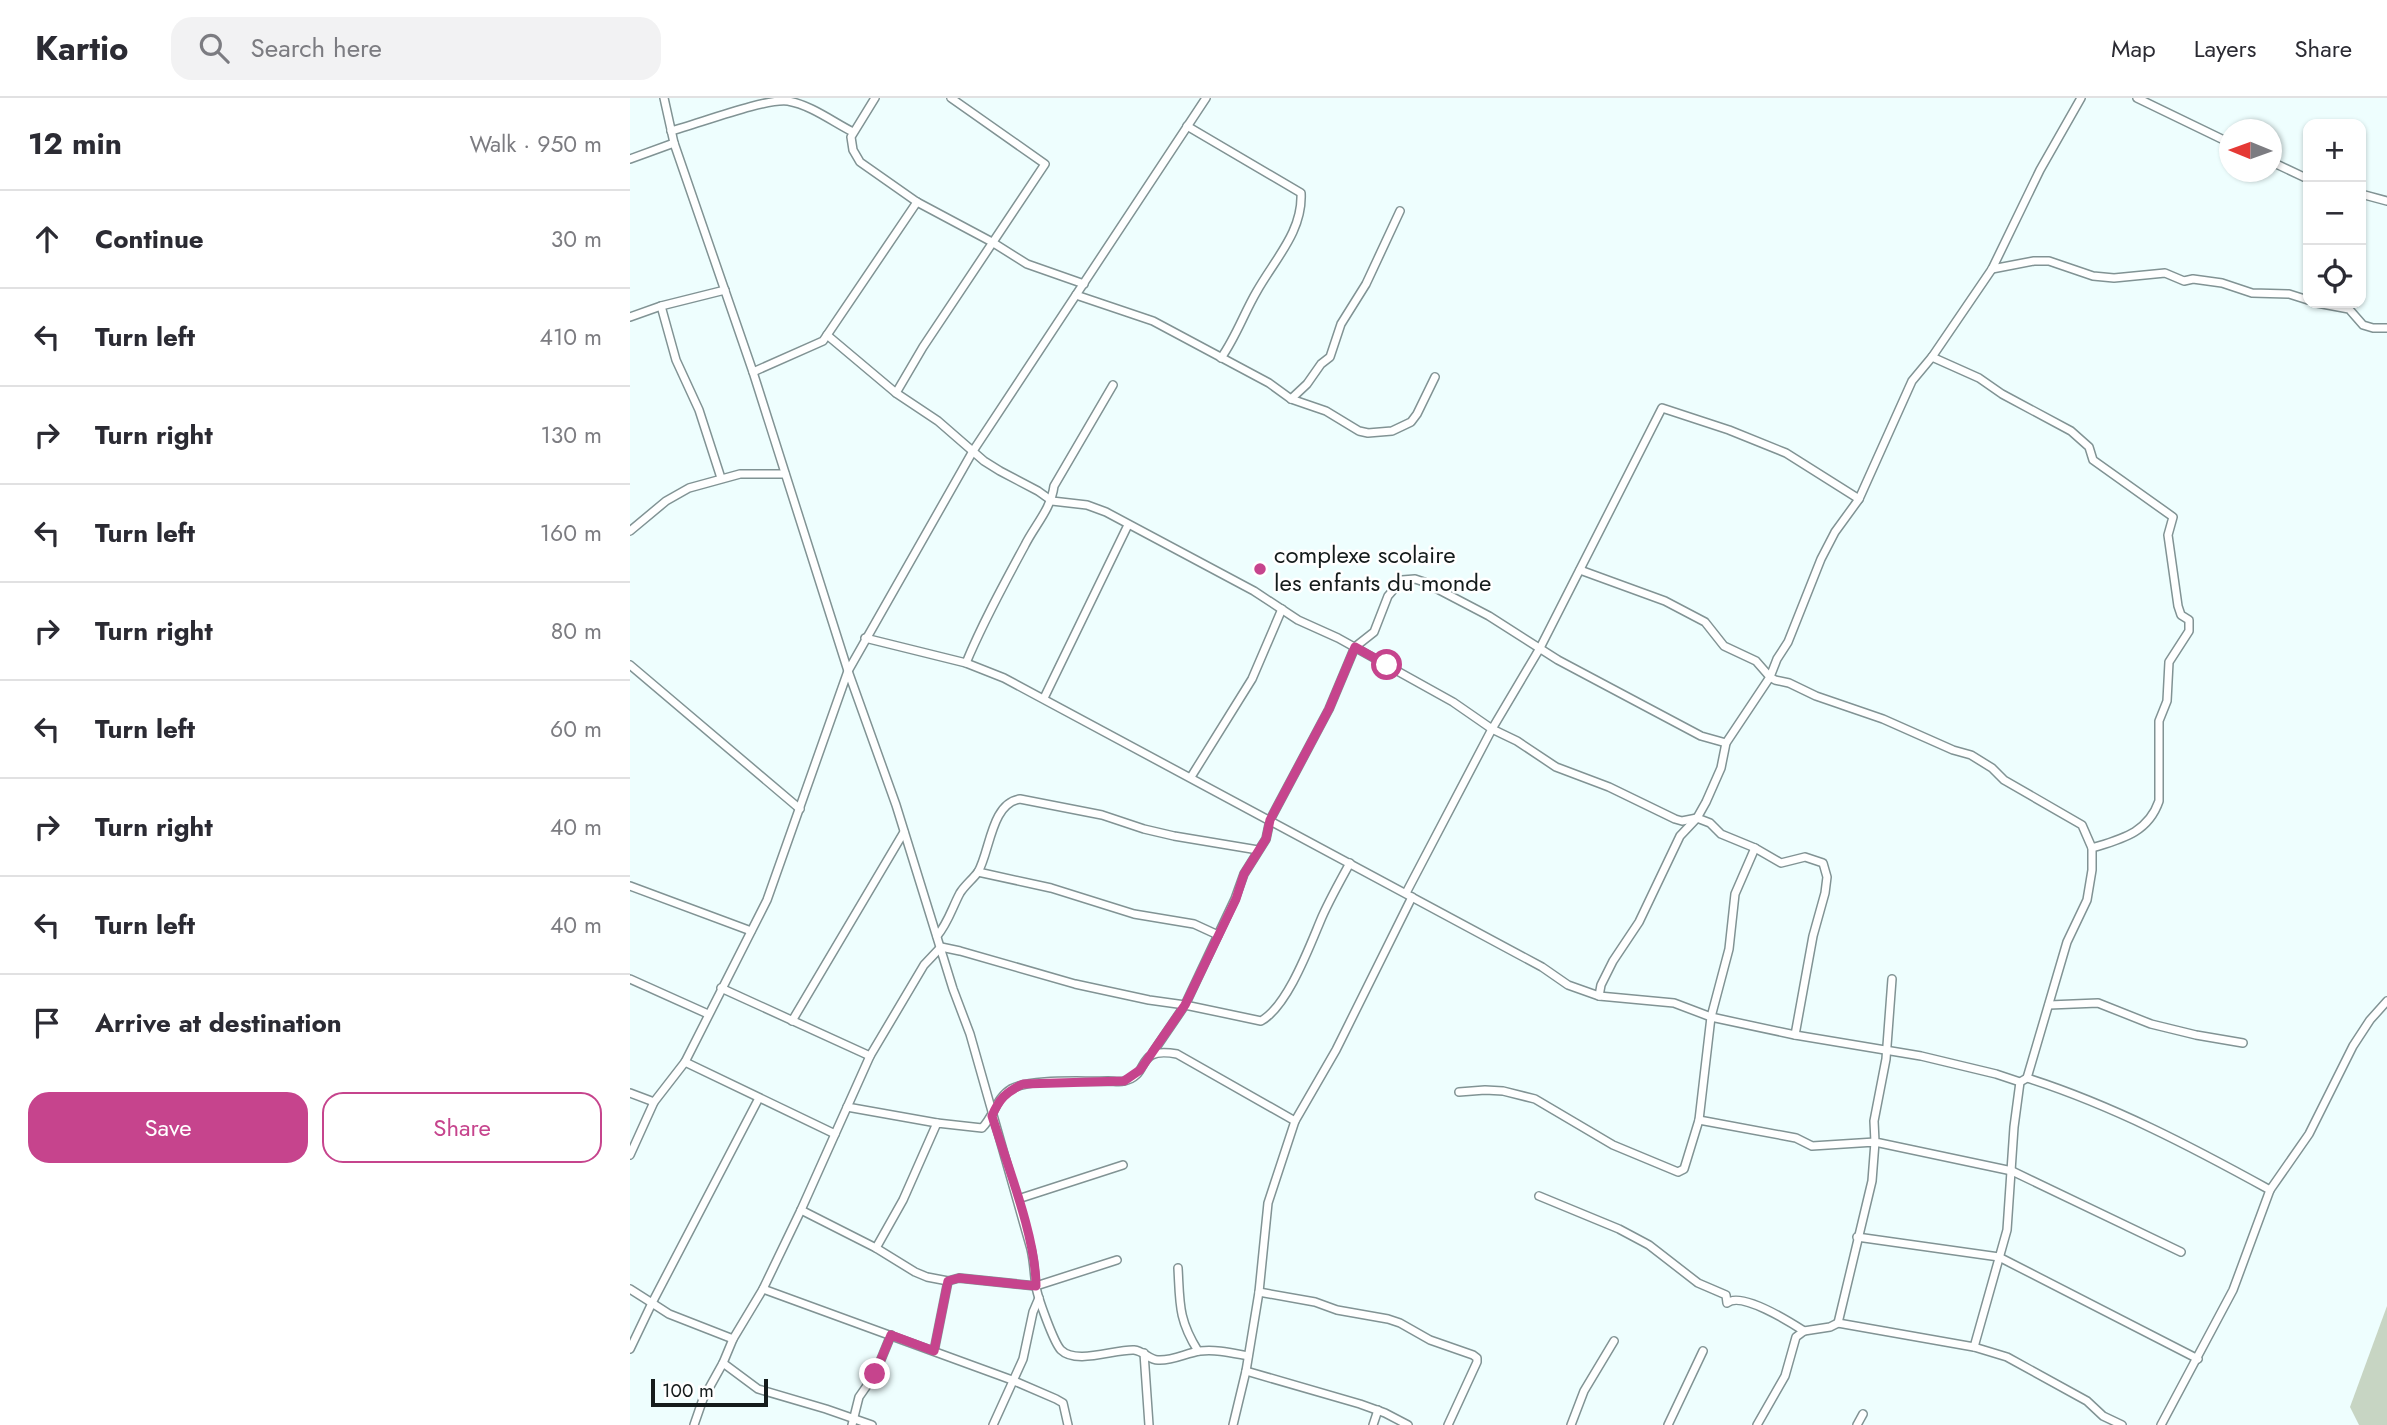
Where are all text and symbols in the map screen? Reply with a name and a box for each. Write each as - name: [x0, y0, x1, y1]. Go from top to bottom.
- search box: [171, 17, 661, 80]
- text: Kartio: [35, 25, 129, 72]
- icon: search: [195, 29, 233, 67]
- text: Search here: [251, 29, 382, 67]
- text: Map: [2111, 31, 2156, 66]
- text: Layers: [2194, 31, 2256, 66]
- text: Share: [2294, 31, 2352, 66]
- north arrow: [2219, 119, 2282, 182]
- map controls: [2303, 119, 2366, 308]
- button: +: [2303, 119, 2366, 182]
- text: 12 min: [28, 122, 122, 165]
- text: Walk · 950 m: [469, 127, 602, 161]
- button: −: [2303, 182, 2366, 245]
- icon: ahead: [28, 220, 66, 258]
- text: Continue: [95, 220, 204, 258]
- text: 30 m: [551, 222, 602, 256]
- button: locate: [2303, 245, 2366, 308]
- icon: left: [28, 318, 66, 356]
- text: Turn left: [95, 318, 195, 356]
- text: 410 m: [540, 320, 602, 354]
- icon: right: [28, 416, 66, 454]
- text: Turn right: [95, 416, 213, 454]
- text: 130 m: [540, 418, 602, 452]
- icon: left: [28, 514, 66, 552]
- text: Turn left: [95, 514, 195, 552]
- text: 160 m: [540, 516, 602, 550]
- place label: complexe scolaire les enfants du monde: [1274, 537, 1491, 600]
- marker: complexe scolaire les enfants du monde: [1252, 561, 1268, 577]
- icon: right: [28, 612, 66, 650]
- text: Turn right: [95, 612, 213, 650]
- text: 80 m: [551, 614, 602, 648]
- route start: [1371, 649, 1402, 680]
- icon: left: [28, 710, 66, 748]
- text: Turn left: [95, 710, 195, 748]
- text: 60 m: [550, 712, 602, 746]
- icon: right: [28, 808, 66, 846]
- text: Turn right: [95, 808, 213, 846]
- text: 40 m: [550, 810, 602, 844]
- icon: left: [28, 906, 66, 944]
- text: Turn left: [95, 906, 195, 944]
- text: 40 m: [550, 908, 602, 942]
- icon: arrive: [28, 1004, 66, 1042]
- text: Arrive at destination: [95, 1004, 342, 1042]
- button: Save: [28, 1092, 308, 1163]
- button: Share: [322, 1092, 602, 1163]
- route end: [859, 1358, 890, 1389]
- scale bar: [651, 1376, 768, 1408]
- text: 100 m: [662, 1377, 714, 1404]

